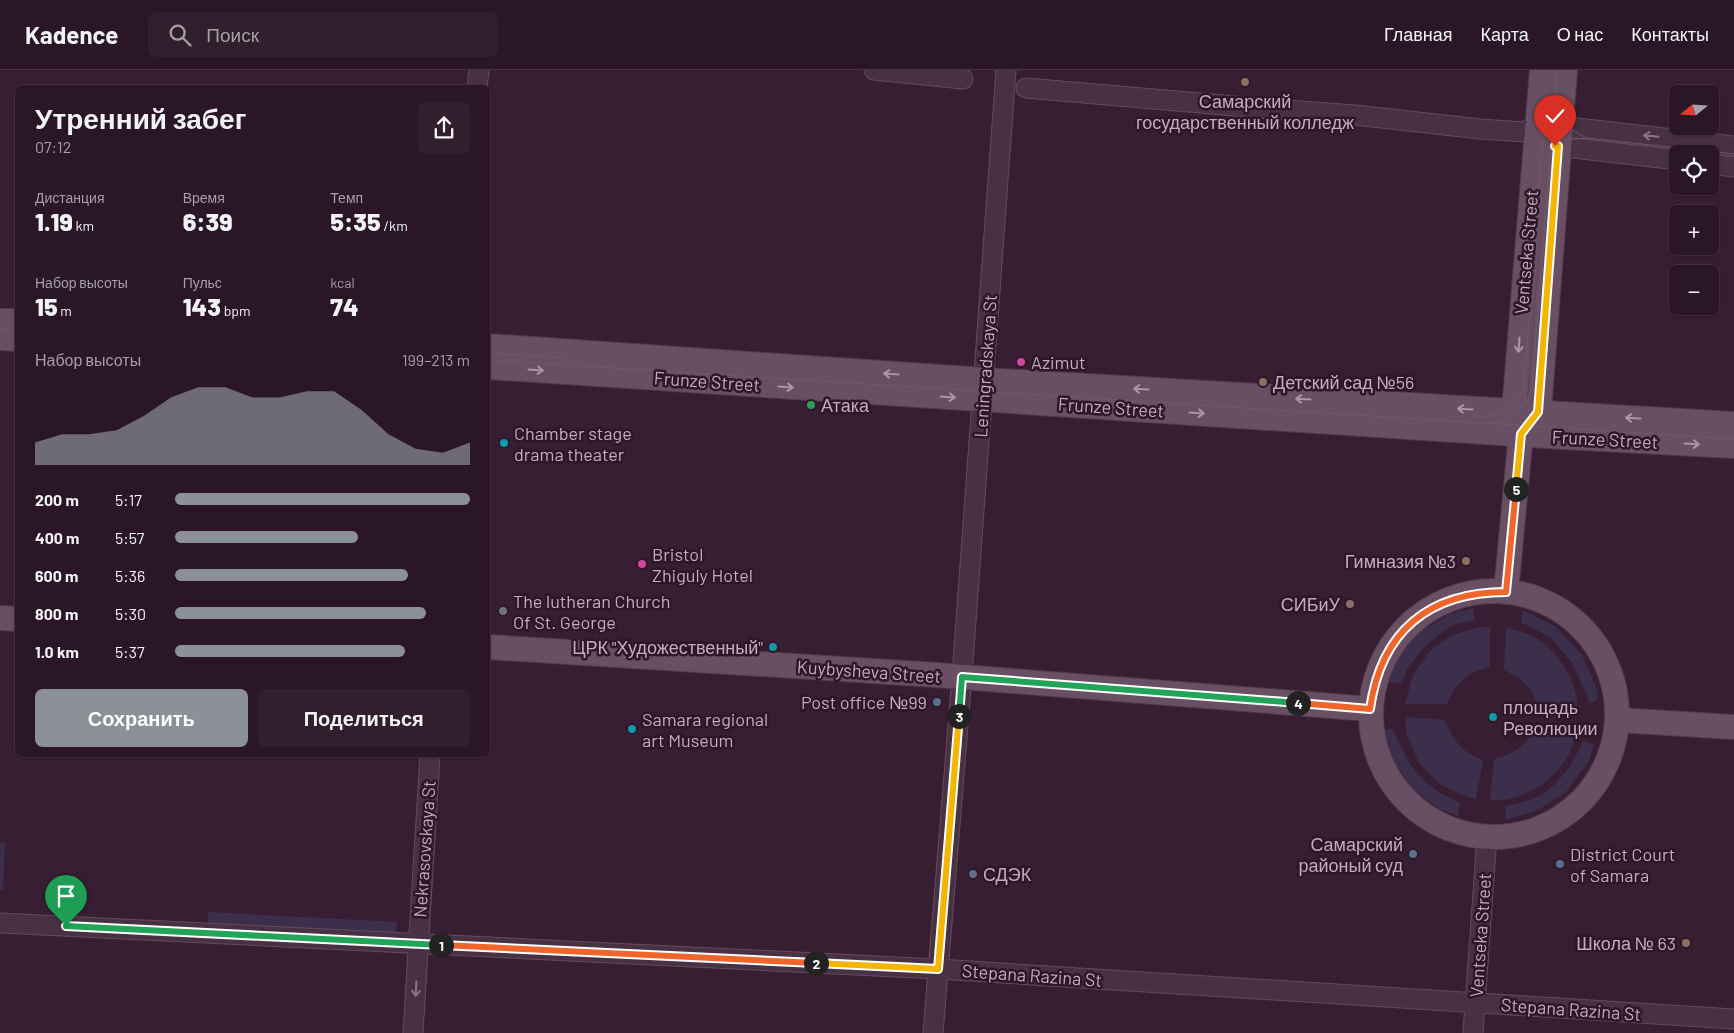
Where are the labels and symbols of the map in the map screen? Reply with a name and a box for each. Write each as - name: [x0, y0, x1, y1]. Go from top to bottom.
- marker: Самарский государственный колледж: [1239, 76, 1251, 88]
- north arrow: [1669, 85, 1719, 135]
- place label: Самарский государственный колледж: [1136, 90, 1354, 133]
- pin: [1534, 95, 1576, 146]
- one-way arrow: [1643, 131, 1659, 141]
- street label: Ventseka Street: [1510, 189, 1542, 315]
- street label: Leningradskaya St: [969, 294, 1001, 438]
- one-way arrow: [1514, 337, 1523, 353]
- place label: Azimut: [1031, 351, 1086, 373]
- marker: Azimut: [1015, 356, 1027, 368]
- one-way arrow: [528, 366, 544, 375]
- street label: Frunze Street: [653, 366, 761, 396]
- one-way arrow: [884, 369, 900, 379]
- place label: Детский сад №56: [1273, 371, 1414, 393]
- marker: Детский сад №56: [1257, 376, 1269, 388]
- one-way arrow: [777, 382, 793, 391]
- one-way arrow: [1133, 385, 1149, 394]
- street label: Frunze Street: [1057, 392, 1165, 422]
- one-way arrow: [939, 393, 955, 402]
- place label: Атака: [821, 394, 870, 416]
- one-way arrow: [1295, 395, 1311, 404]
- marker: Атака: [805, 399, 817, 411]
- one-way arrow: [1457, 404, 1473, 414]
- one-way arrow: [1189, 408, 1205, 417]
- one-way arrow: [1625, 413, 1641, 422]
- place label: Chamber stage drama theater: [514, 422, 632, 465]
- street label: Frunze Street: [1551, 425, 1659, 453]
- marker: Chamber stage drama theater: [498, 437, 510, 449]
- one-way arrow: [1684, 439, 1700, 448]
- pin: 5: [1504, 476, 1528, 502]
- place label: Bristol Zhiguly Hotel: [652, 543, 753, 586]
- place label: Гимназия №3: [1345, 550, 1456, 572]
- marker: Гимназия №3: [1460, 555, 1472, 567]
- marker: Bristol Zhiguly Hotel: [636, 558, 648, 570]
- place label: The lutheran Church Of St. George: [513, 590, 670, 633]
- place label: СИБиУ: [1281, 593, 1341, 615]
- marker: СИБиУ: [1344, 598, 1356, 610]
- marker: The lutheran Church Of St. George: [497, 605, 509, 617]
- place label: ЦРК "Художественный": [572, 636, 763, 658]
- marker: ЦРК "Художественный": [767, 641, 779, 653]
- street label: Kuybysheva Street: [796, 655, 942, 687]
- pin: 4: [1286, 690, 1310, 716]
- place label: Post office №99: [801, 691, 927, 713]
- marker: Post office №99: [931, 696, 943, 708]
- place label: площадь Революции: [1503, 696, 1598, 739]
- pin: 3: [946, 704, 972, 728]
- place label: Samara regional art Museum: [642, 708, 768, 751]
- marker: площадь Революции: [1487, 711, 1499, 723]
- marker: Samara regional art Museum: [626, 723, 638, 735]
- street label: Nekrasovskaya St: [408, 780, 440, 918]
- place label: Самарский районый суд: [1298, 833, 1403, 876]
- place label: District Court of Samara: [1570, 843, 1675, 886]
- marker: Самарский районый суд: [1407, 848, 1419, 860]
- marker: District Court of Samara: [1554, 858, 1566, 870]
- place label: СДЭК: [983, 863, 1032, 885]
- marker: СДЭК: [967, 868, 979, 880]
- street label: Ventseka Street: [1465, 872, 1495, 998]
- pin: [45, 875, 87, 926]
- pin: 1: [428, 932, 454, 958]
- place label: Школа № 63: [1576, 932, 1676, 954]
- marker: Школа № 63: [1680, 937, 1692, 949]
- pin: 2: [804, 950, 828, 976]
- street label: Stepana Razina St: [961, 959, 1103, 991]
- one-way arrow: [411, 980, 420, 996]
- street label: Stepana Razina St: [1500, 993, 1642, 1025]

